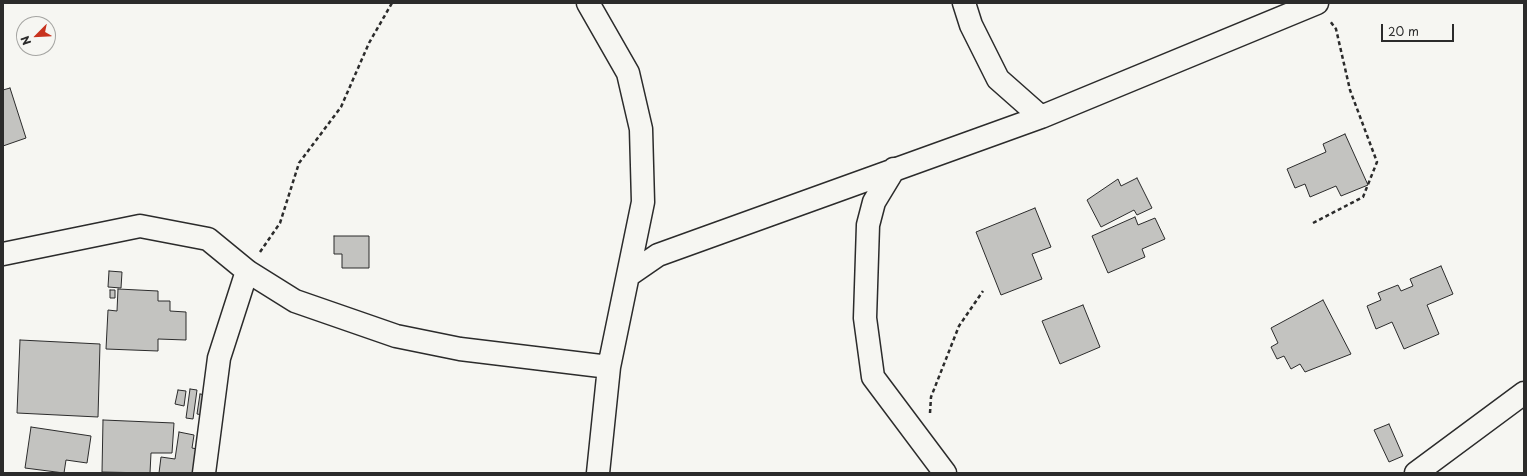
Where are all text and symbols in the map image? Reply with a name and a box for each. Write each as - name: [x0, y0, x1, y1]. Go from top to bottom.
- north arrow: [16, 16, 56, 56]
- scale bar: [1383, 16, 1456, 42]
- text: 20 m: [1388, 22, 1419, 40]
- text: N: [16, 33, 35, 48]

